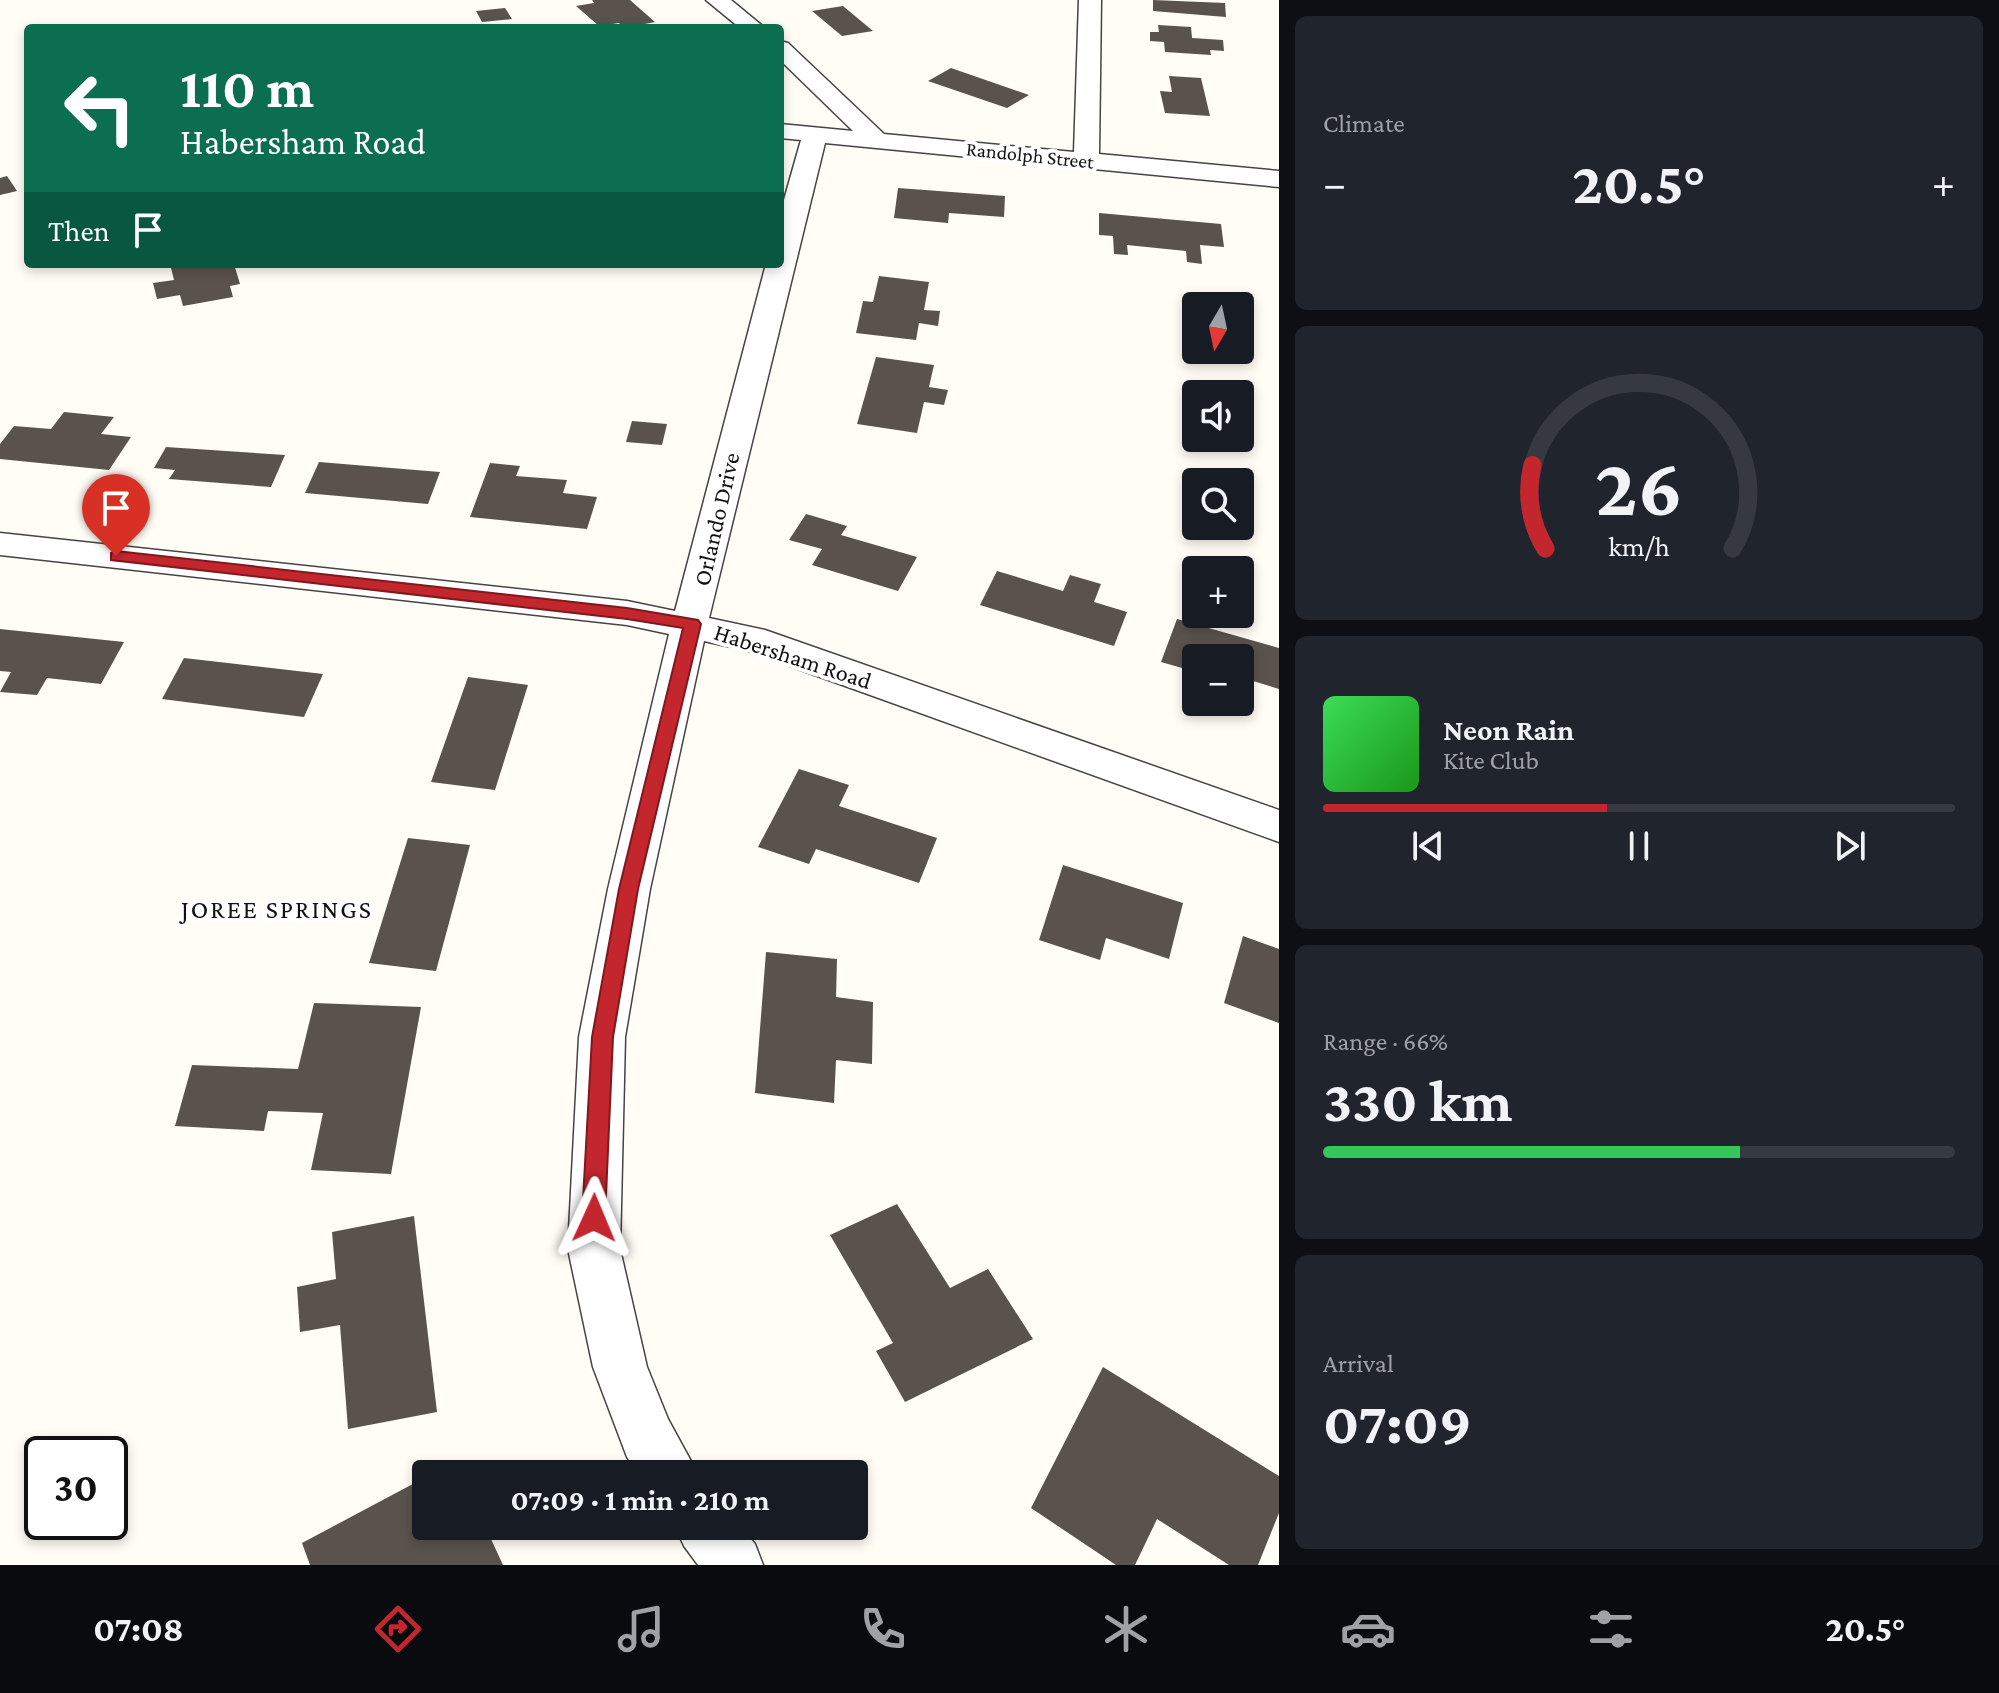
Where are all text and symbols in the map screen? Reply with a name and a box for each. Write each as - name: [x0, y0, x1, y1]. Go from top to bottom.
- icon: left: [48, 56, 152, 160]
- text: 110 m: [180, 57, 314, 119]
- text: Climate: [1323, 109, 1405, 138]
- text: Habersham Road: [180, 122, 426, 162]
- street label: Randolph Street: [965, 137, 1095, 174]
- text: 20.5°: [1572, 149, 1706, 216]
- text: −: [1323, 159, 1346, 207]
- text: +: [1932, 159, 1955, 207]
- icon: arrive: [126, 208, 170, 252]
- text: Then: [48, 214, 110, 247]
- north arrow: [1182, 292, 1254, 364]
- map controls: [1182, 292, 1254, 716]
- button: sound: [1182, 380, 1254, 452]
- text: 26: [1595, 439, 1683, 532]
- street label: Orlando Drive: [688, 450, 744, 588]
- button: search: [1182, 468, 1254, 540]
- pin: [82, 474, 150, 556]
- icon: arrive: [94, 486, 138, 530]
- text: km/h: [1608, 530, 1670, 562]
- button: +: [1182, 556, 1254, 628]
- street label: Habersham Road: [711, 618, 875, 694]
- button: −: [1182, 644, 1254, 716]
- text: Neon Rain: [1443, 713, 1574, 746]
- text: Kite Club: [1443, 746, 1539, 775]
- icon: previous: [1406, 824, 1450, 868]
- icon: pause: [1617, 824, 1661, 868]
- icon: next: [1828, 824, 1872, 868]
- district label: JOREE SPRINGS: [179, 895, 373, 924]
- text: Range · 66%: [1323, 1027, 1448, 1056]
- text: 330 km: [1323, 1067, 1513, 1134]
- position arrow: [552, 1176, 636, 1260]
- text: Arrival: [1323, 1349, 1394, 1378]
- text: 07:09: [1323, 1389, 1472, 1456]
- speed limit sign: 30: [24, 1436, 128, 1540]
- text: 07:09 · 1 min · 210 m: [510, 1483, 770, 1516]
- icon: directions: [370, 1601, 426, 1657]
- icon: music: [613, 1601, 669, 1657]
- icon: phone: [855, 1601, 911, 1657]
- icon: climate: [1098, 1601, 1154, 1657]
- icon: car: [1340, 1601, 1396, 1657]
- icon: filters: [1583, 1601, 1639, 1657]
- text: 07:08: [93, 1609, 184, 1649]
- text: 20.5°: [1825, 1609, 1906, 1649]

